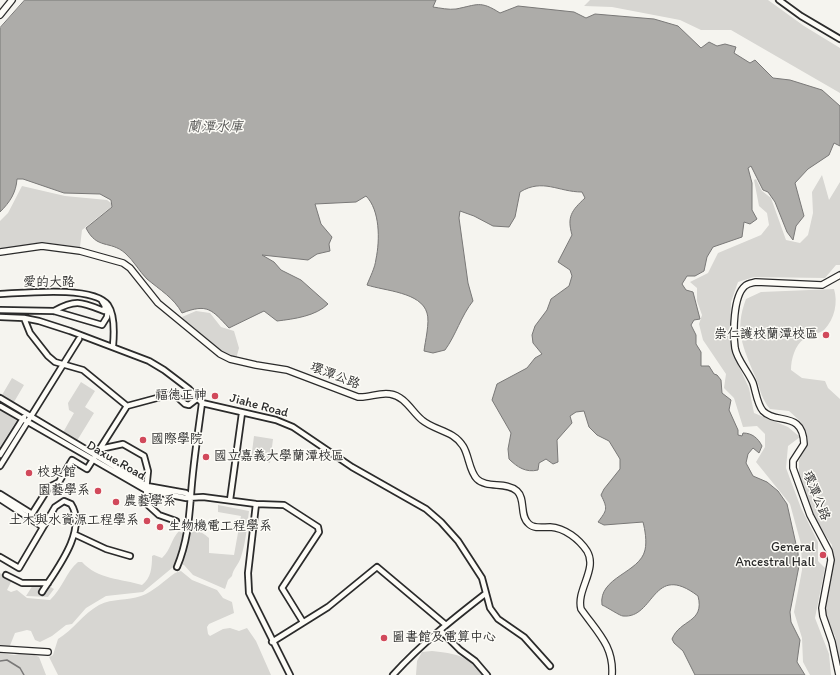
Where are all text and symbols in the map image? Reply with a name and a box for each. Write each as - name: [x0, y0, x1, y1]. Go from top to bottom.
- water label: 蘭潭水庫: [187, 119, 243, 135]
- street label: 愛的大路: [23, 275, 75, 291]
- place label: 崇仁護校蘭潭校區: [714, 327, 818, 343]
- marker: 崇仁護校蘭潭校區: [821, 330, 831, 340]
- street label: 環潭公路: [308, 359, 362, 393]
- place label: 福德正神: [155, 388, 207, 404]
- marker: 福德正神: [210, 391, 220, 401]
- street label: Jiahe Road: [228, 391, 290, 421]
- place label: 國際學院: [151, 432, 203, 448]
- marker: 國際學院: [138, 435, 148, 445]
- street label: Daxue Road: [83, 438, 149, 484]
- place label: 國立嘉義大學蘭潭校區: [214, 449, 344, 465]
- marker: 國立嘉義大學蘭潭校區: [201, 452, 211, 462]
- place label: 校史館: [37, 465, 76, 481]
- marker: 校史館: [24, 468, 34, 478]
- street label: 環潭公路: [799, 469, 833, 523]
- place label: 園藝學系: [38, 483, 90, 499]
- marker: 園藝學系: [93, 486, 103, 496]
- place label: 農藝學系: [124, 494, 176, 510]
- marker: 農藝學系: [111, 497, 121, 507]
- place label: 土木與水資源工程學系: [9, 513, 139, 529]
- marker: 土木與水資源工程學系: [142, 516, 152, 526]
- place label: 生物機電工程學系: [168, 519, 272, 535]
- marker: 生物機電工程學系: [155, 522, 165, 532]
- place label: General Ancestral Hall: [735, 540, 815, 571]
- marker: General Ancestral Hall: [818, 550, 828, 560]
- place label: 圖書館及電算中心: [392, 630, 496, 646]
- marker: 圖書館及電算中心: [379, 633, 389, 643]

